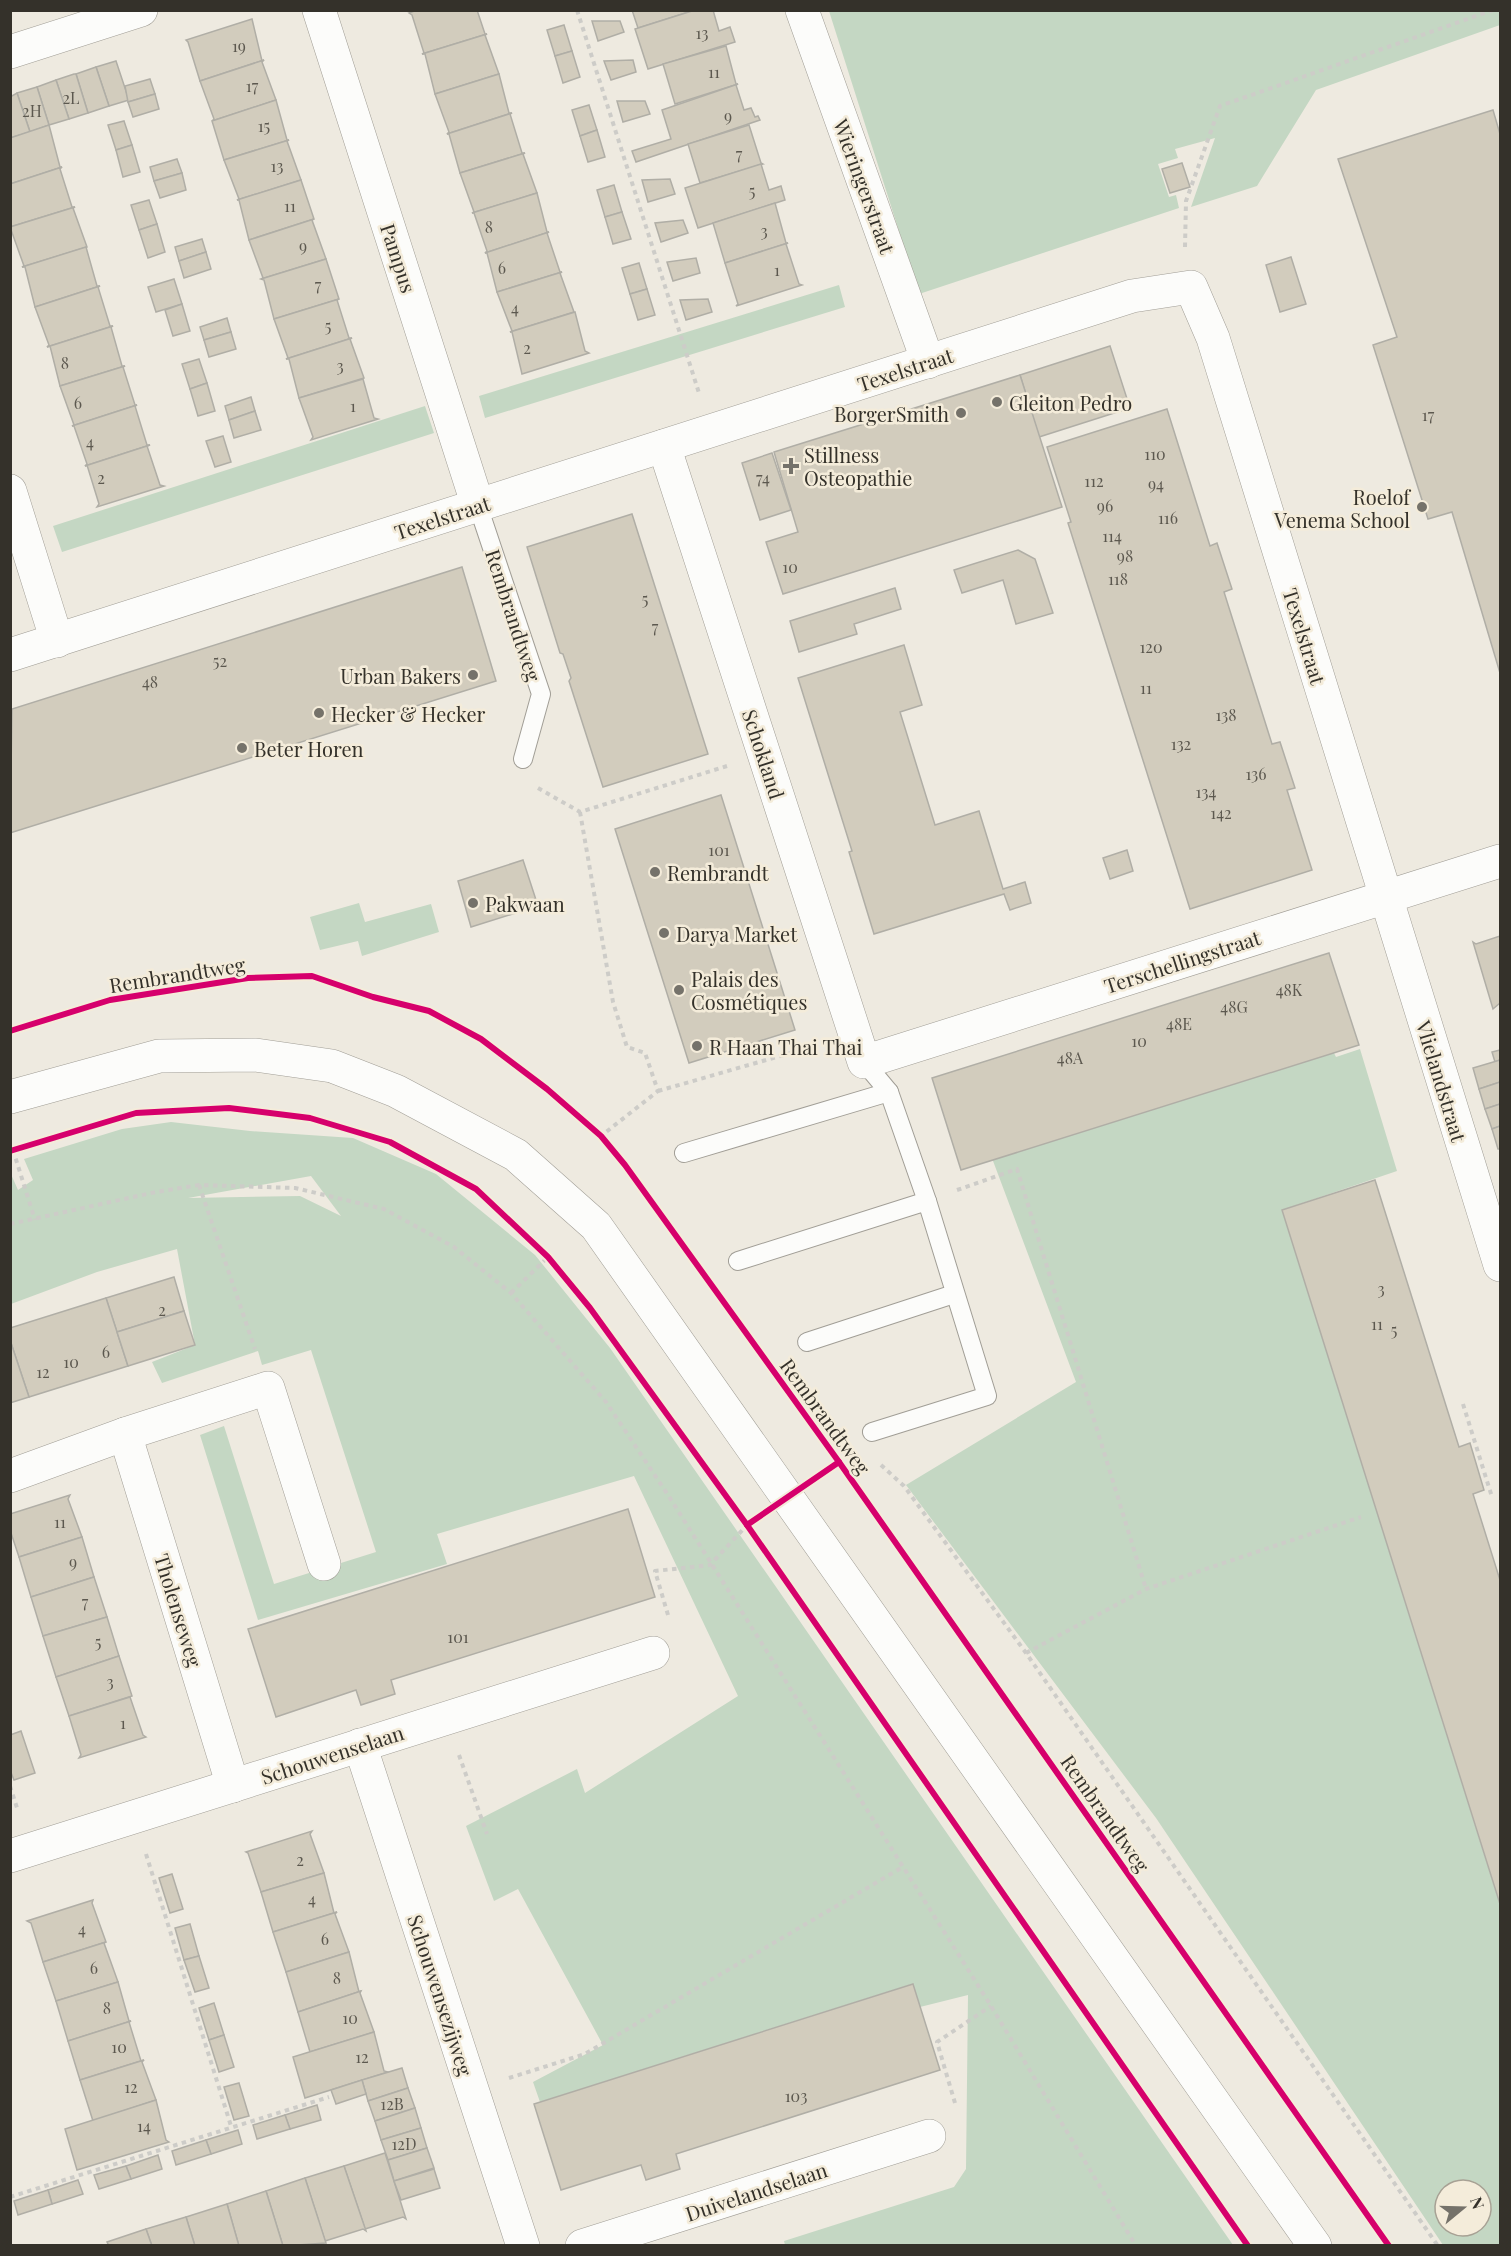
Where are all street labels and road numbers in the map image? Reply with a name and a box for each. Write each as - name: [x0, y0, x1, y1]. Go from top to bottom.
- street label: Wieringerstraat: [828, 114, 902, 258]
- street label: Pampus: [375, 220, 423, 296]
- street label: Texelstraat: [854, 341, 957, 397]
- street label: Texelstraat: [391, 489, 494, 545]
- street label: Rembrandtweg: [480, 545, 548, 685]
- street label: Texelstraat: [1278, 585, 1333, 688]
- street label: Schokland: [737, 706, 791, 803]
- street label: Terschellingstraat: [1101, 923, 1264, 999]
- street label: Rembrandtweg: [107, 950, 247, 998]
- street label: Vlielandstraat: [1410, 1016, 1474, 1146]
- street label: Rembrandtweg: [775, 1352, 878, 1480]
- street label: Tholenseweg: [149, 1550, 209, 1670]
- street label: Schouwenselaan: [257, 1718, 407, 1790]
- street label: Rembrandtweg: [1056, 1749, 1157, 1877]
- street label: Schouwensezijweg: [402, 1911, 480, 2079]
- street label: Duivelandselaan: [682, 2155, 830, 2227]

